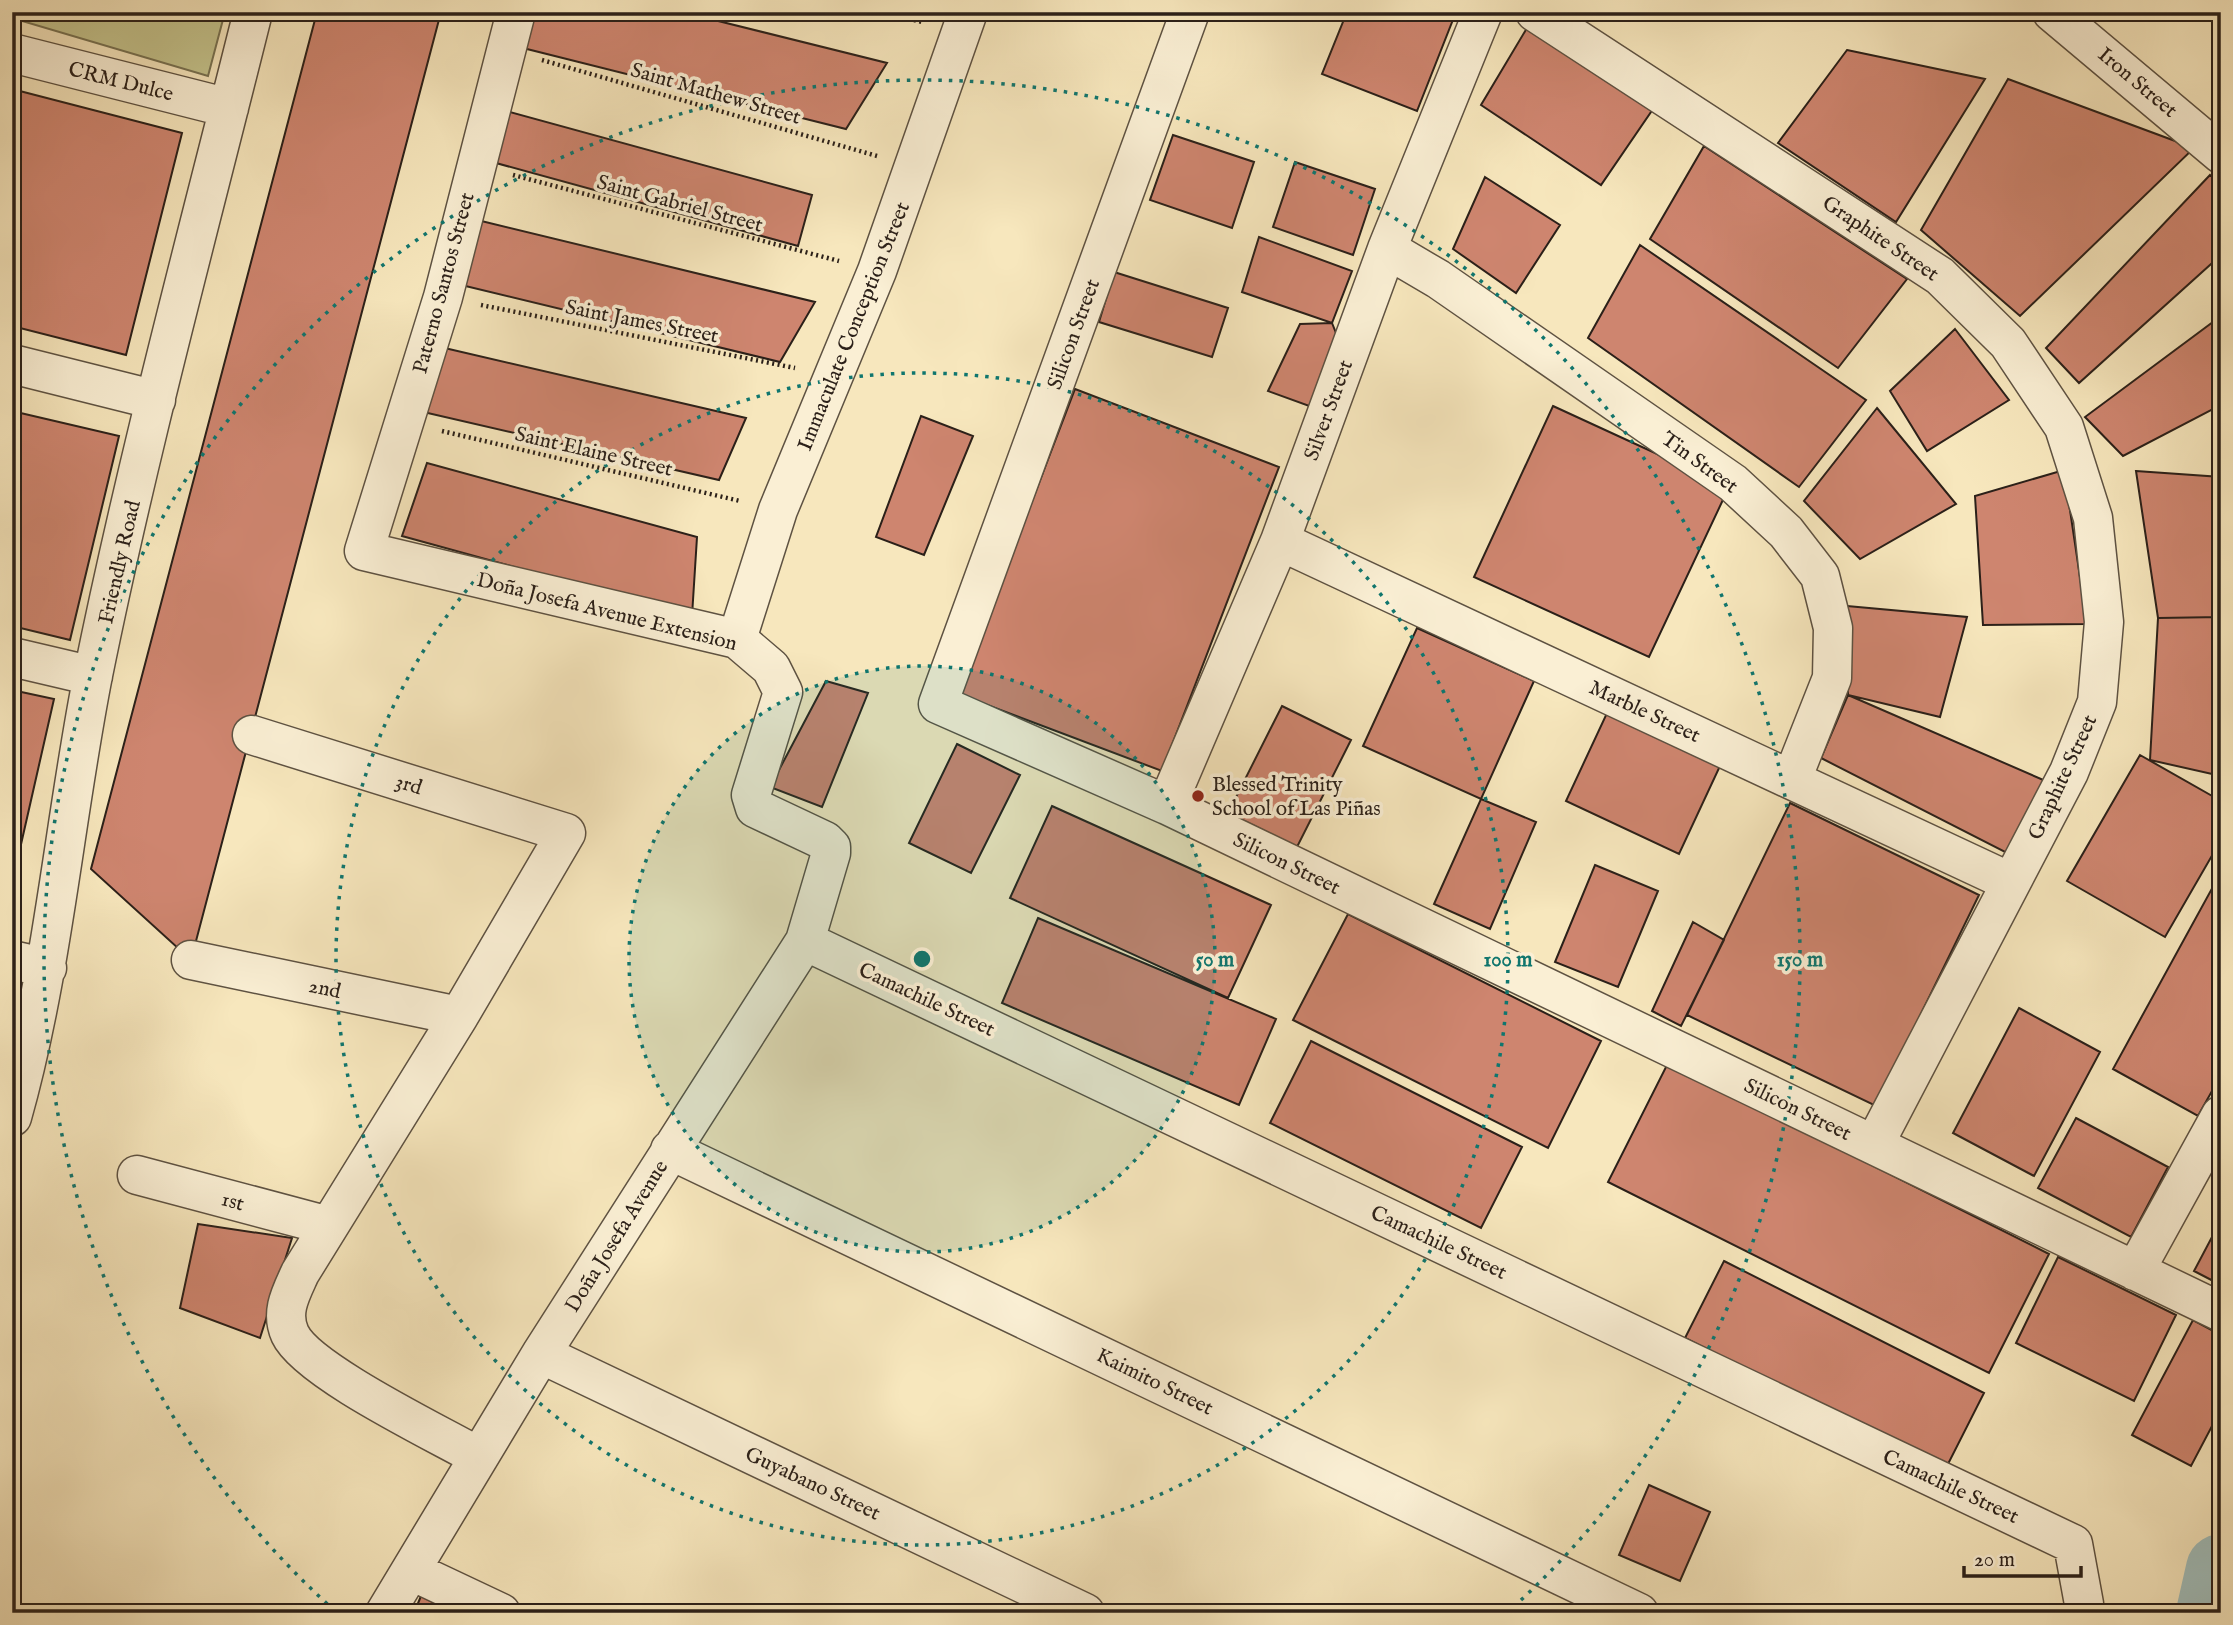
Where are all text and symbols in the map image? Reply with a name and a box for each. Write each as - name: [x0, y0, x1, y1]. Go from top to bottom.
- street label: Iron Street: [2092, 42, 2182, 124]
- street label: CRM Dulce: [65, 56, 176, 109]
- street label: Saint Mathew Street: [627, 57, 804, 132]
- street label: Saint Gabriel Street: [594, 169, 766, 240]
- street label: Paterno Santos Street: [407, 190, 482, 377]
- street label: Graphite Street: [1817, 190, 1944, 288]
- street label: Immaculate Conception Street: [792, 198, 917, 455]
- street label: Silicon Street: [1042, 275, 1107, 394]
- street label: Saint James Street: [563, 294, 721, 351]
- street label: Silver Street: [1299, 356, 1360, 465]
- street label: Saint Elaine Street: [512, 421, 675, 484]
- street label: Tin Street: [1655, 426, 1743, 500]
- street label: Friendly Road: [93, 497, 148, 627]
- street label: Doña Josefa Avenue Extension: [474, 567, 740, 658]
- street label: Marble Street: [1584, 675, 1704, 750]
- street label: Graphite Street: [2023, 711, 2104, 845]
- street label: 3rd: [392, 769, 426, 802]
- place label: Blessed Trinity School of Las Piñas: [1212, 772, 1381, 823]
- marker: Blessed Trinity School of Las Piñas: [1190, 788, 1206, 804]
- street label: Silicon Street: [1228, 827, 1344, 902]
- centre of rings: [910, 947, 934, 971]
- text: 50 m: [1196, 947, 1235, 974]
- text: 100 m: [1483, 947, 1533, 974]
- text: 150 m: [1777, 947, 1824, 974]
- street label: Camachile Street: [854, 957, 999, 1044]
- street label: 2nd: [306, 973, 344, 1006]
- street label: Silicon Street: [1739, 1073, 1855, 1148]
- street label: Doña Josefa Avenue: [560, 1155, 675, 1318]
- street label: 1st: [218, 1187, 247, 1218]
- street label: Camachile Street: [1366, 1200, 1511, 1287]
- street label: Kaimito Street: [1091, 1342, 1217, 1422]
- street label: Guyabano Street: [740, 1441, 884, 1528]
- street label: Camachile Street: [1878, 1444, 2023, 1531]
- scale bar: [1964, 1534, 2081, 1578]
- text: 20 m: [1974, 1547, 2015, 1574]

